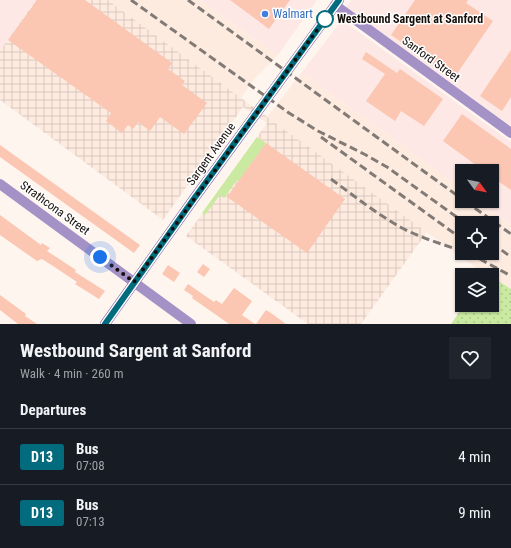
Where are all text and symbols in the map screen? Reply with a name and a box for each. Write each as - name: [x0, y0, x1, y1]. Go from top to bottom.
- place label: Walmart: [273, 7, 313, 21]
- marker: Walmart: [260, 9, 270, 19]
- marker: Westbound Sargent at Sanford: [316, 10, 334, 28]
- place label: Westbound Sargent at Sanford: [337, 12, 483, 26]
- street label: Sanford Street: [399, 33, 463, 85]
- street label: Sargent Avenue: [184, 120, 239, 188]
- north arrow: [455, 164, 499, 208]
- map controls: [455, 164, 499, 312]
- street label: Strathcona Street: [18, 178, 93, 238]
- button: locate: [455, 216, 499, 260]
- your location: [90, 247, 110, 267]
- button: layers: [455, 268, 499, 312]
- button: heart: [449, 337, 491, 379]
- text: Westbound Sargent at Sanford: [20, 339, 251, 362]
- text: Walk · 4 min · 260 m: [20, 366, 124, 381]
- text: Departures: [20, 401, 86, 419]
- text: Bus: [76, 440, 99, 458]
- text: 4 min: [458, 448, 491, 466]
- text: D13: [31, 449, 53, 465]
- text: 07:08: [76, 458, 105, 473]
- text: Bus: [76, 496, 99, 514]
- text: 9 min: [458, 504, 491, 522]
- text: D13: [31, 505, 53, 521]
- text: 07:13: [76, 514, 105, 529]

